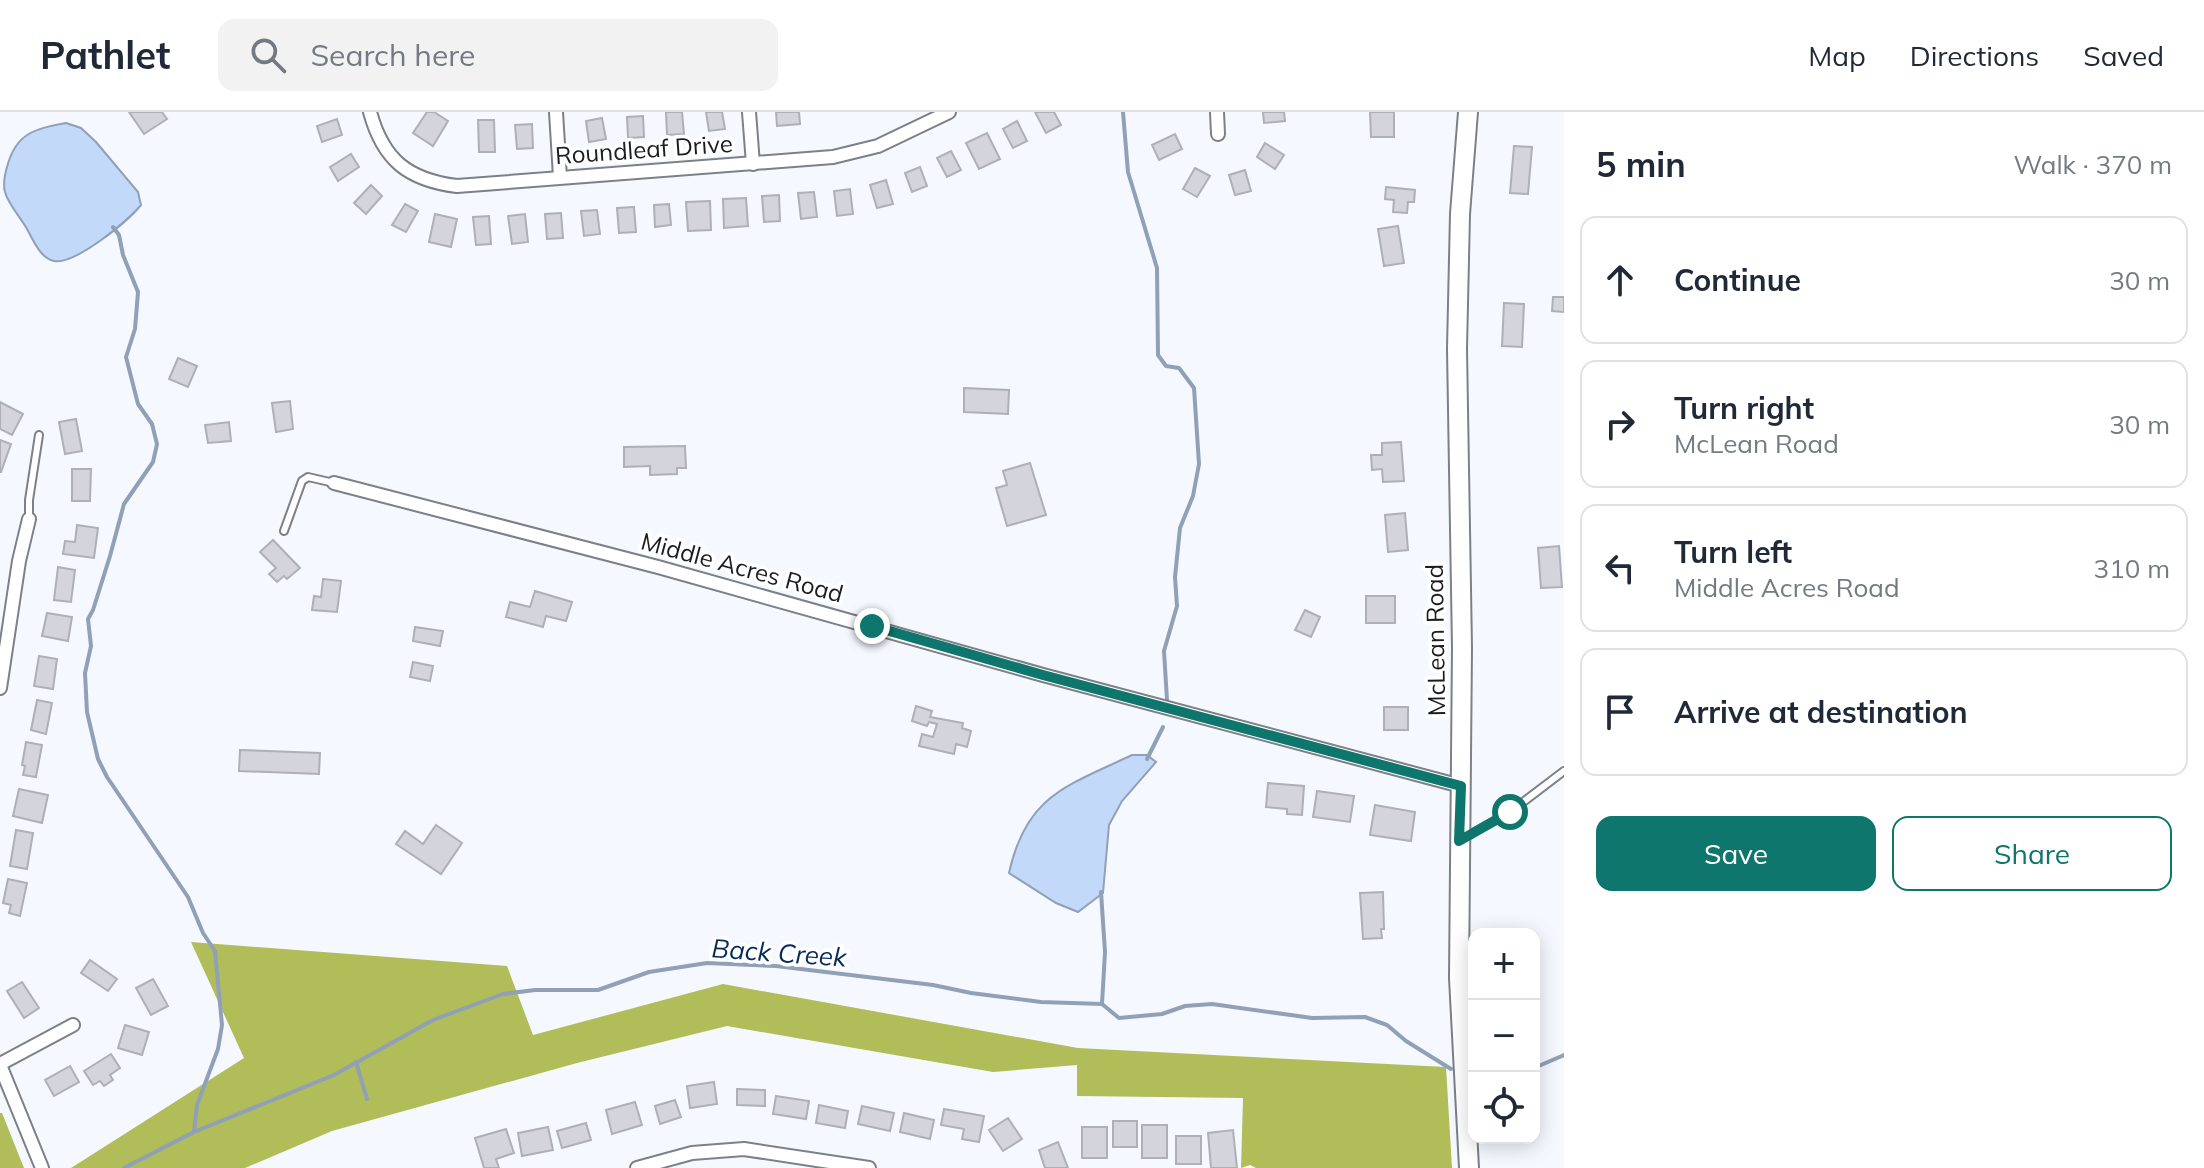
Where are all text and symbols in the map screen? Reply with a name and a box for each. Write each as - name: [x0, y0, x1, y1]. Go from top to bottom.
- search box: [218, 19, 778, 91]
- text: Pathlet: [40, 31, 170, 79]
- icon: search: [246, 33, 290, 77]
- text: Search here: [310, 36, 475, 74]
- text: Map: [1808, 38, 1866, 73]
- text: Directions: [1910, 38, 2039, 73]
- text: Saved: [2083, 38, 2164, 73]
- street label: Roundleaf Drive: [554, 128, 734, 170]
- text: 5 min: [1596, 143, 1686, 186]
- text: Walk · 370 m: [2013, 148, 2172, 181]
- icon: ahead: [1598, 258, 1642, 302]
- text: Continue: [1674, 261, 1801, 299]
- text: 30 m: [2109, 264, 2170, 297]
- text: Turn right: [1674, 389, 1814, 427]
- icon: right: [1598, 402, 1642, 446]
- text: 30 m: [2109, 408, 2170, 441]
- text: McLean Road: [1674, 427, 1839, 460]
- street label: Middle Acres Road: [638, 526, 847, 608]
- text: Turn left: [1674, 533, 1792, 571]
- icon: left: [1598, 546, 1642, 590]
- text: 310 m: [2094, 552, 2170, 585]
- street label: McLean Road: [1419, 564, 1451, 716]
- text: Middle Acres Road: [1674, 571, 1900, 604]
- route end: [854, 608, 890, 644]
- icon: arrive: [1598, 690, 1642, 734]
- text: Arrive at destination: [1674, 693, 1968, 731]
- route start: [1492, 794, 1528, 830]
- button: Save: [1596, 816, 1876, 891]
- button: Share: [1892, 816, 2172, 891]
- map controls: [1468, 928, 1540, 1144]
- button: +: [1468, 928, 1540, 1000]
- water label: Back Creek: [711, 931, 848, 974]
- button: −: [1468, 1000, 1540, 1072]
- button: locate: [1468, 1072, 1540, 1144]

